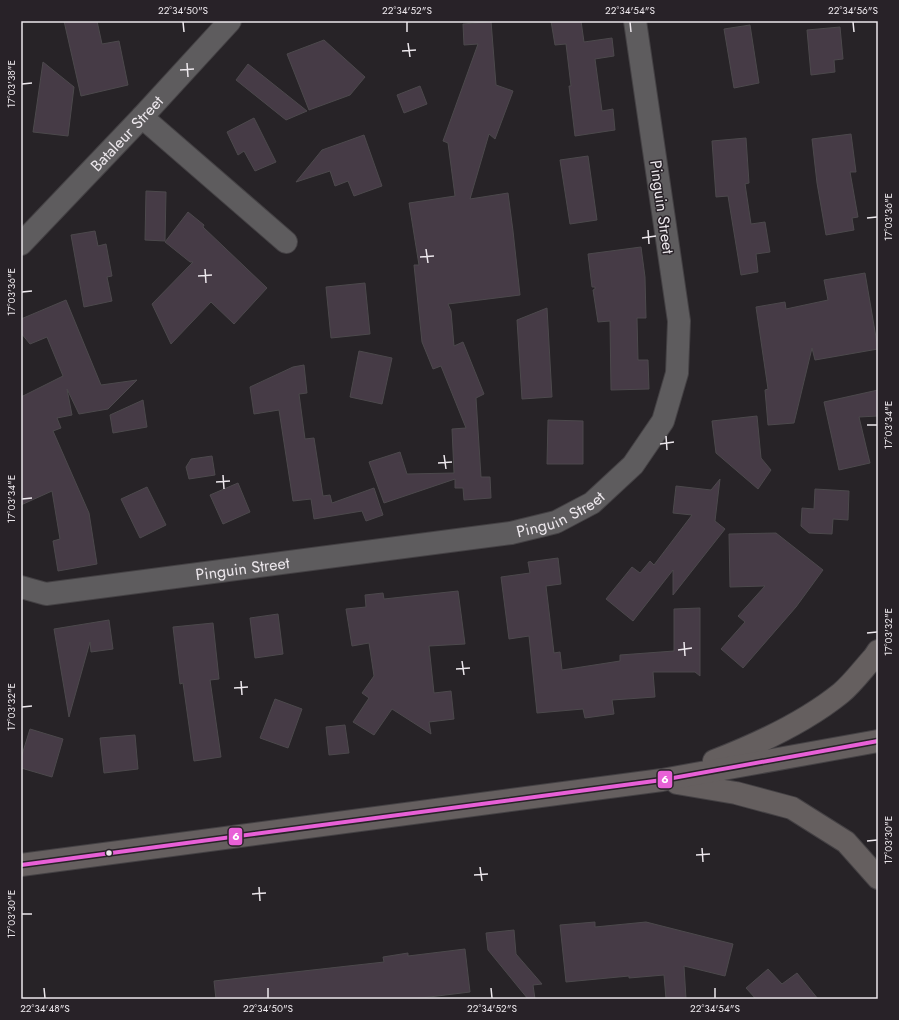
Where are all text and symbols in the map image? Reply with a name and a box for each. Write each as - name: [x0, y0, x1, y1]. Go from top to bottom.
- text: 22°34'50"S: [158, 3, 209, 18]
- text: 22°34'52"S: [382, 3, 432, 18]
- text: 22°34'54"S: [605, 3, 655, 18]
- text: 22°34'56"S: [828, 3, 878, 18]
- text: 17°03'38"E: [4, 60, 19, 108]
- street label: Bataleur Street: [85, 90, 168, 176]
- street label: Pinguin Street: [644, 159, 680, 255]
- text: 17°03'36"E: [881, 193, 896, 241]
- text: 17°03'36"E: [4, 268, 19, 316]
- text: 17°03'34"E: [881, 401, 896, 449]
- text: 17°03'34"E: [4, 475, 19, 523]
- street label: Pinguin Street: [514, 485, 610, 543]
- street label: Pinguin Street: [194, 551, 291, 586]
- text: 17°03'32"E: [881, 608, 896, 656]
- text: 17°03'32"E: [4, 683, 19, 731]
- line badge: 6: [657, 770, 673, 789]
- text: 6: [661, 771, 669, 787]
- text: 17°03'30"E: [881, 816, 896, 864]
- line badge: 6: [228, 827, 243, 846]
- text: 6: [232, 828, 240, 844]
- unlabelled marker: [104, 848, 114, 858]
- text: 17°03'30"E: [4, 890, 19, 938]
- text: 22°34'48"S: [20, 1001, 70, 1016]
- text: 22°34'50"S: [243, 1001, 294, 1016]
- text: 22°34'52"S: [467, 1001, 517, 1016]
- text: 22°34'54"S: [690, 1001, 740, 1016]

